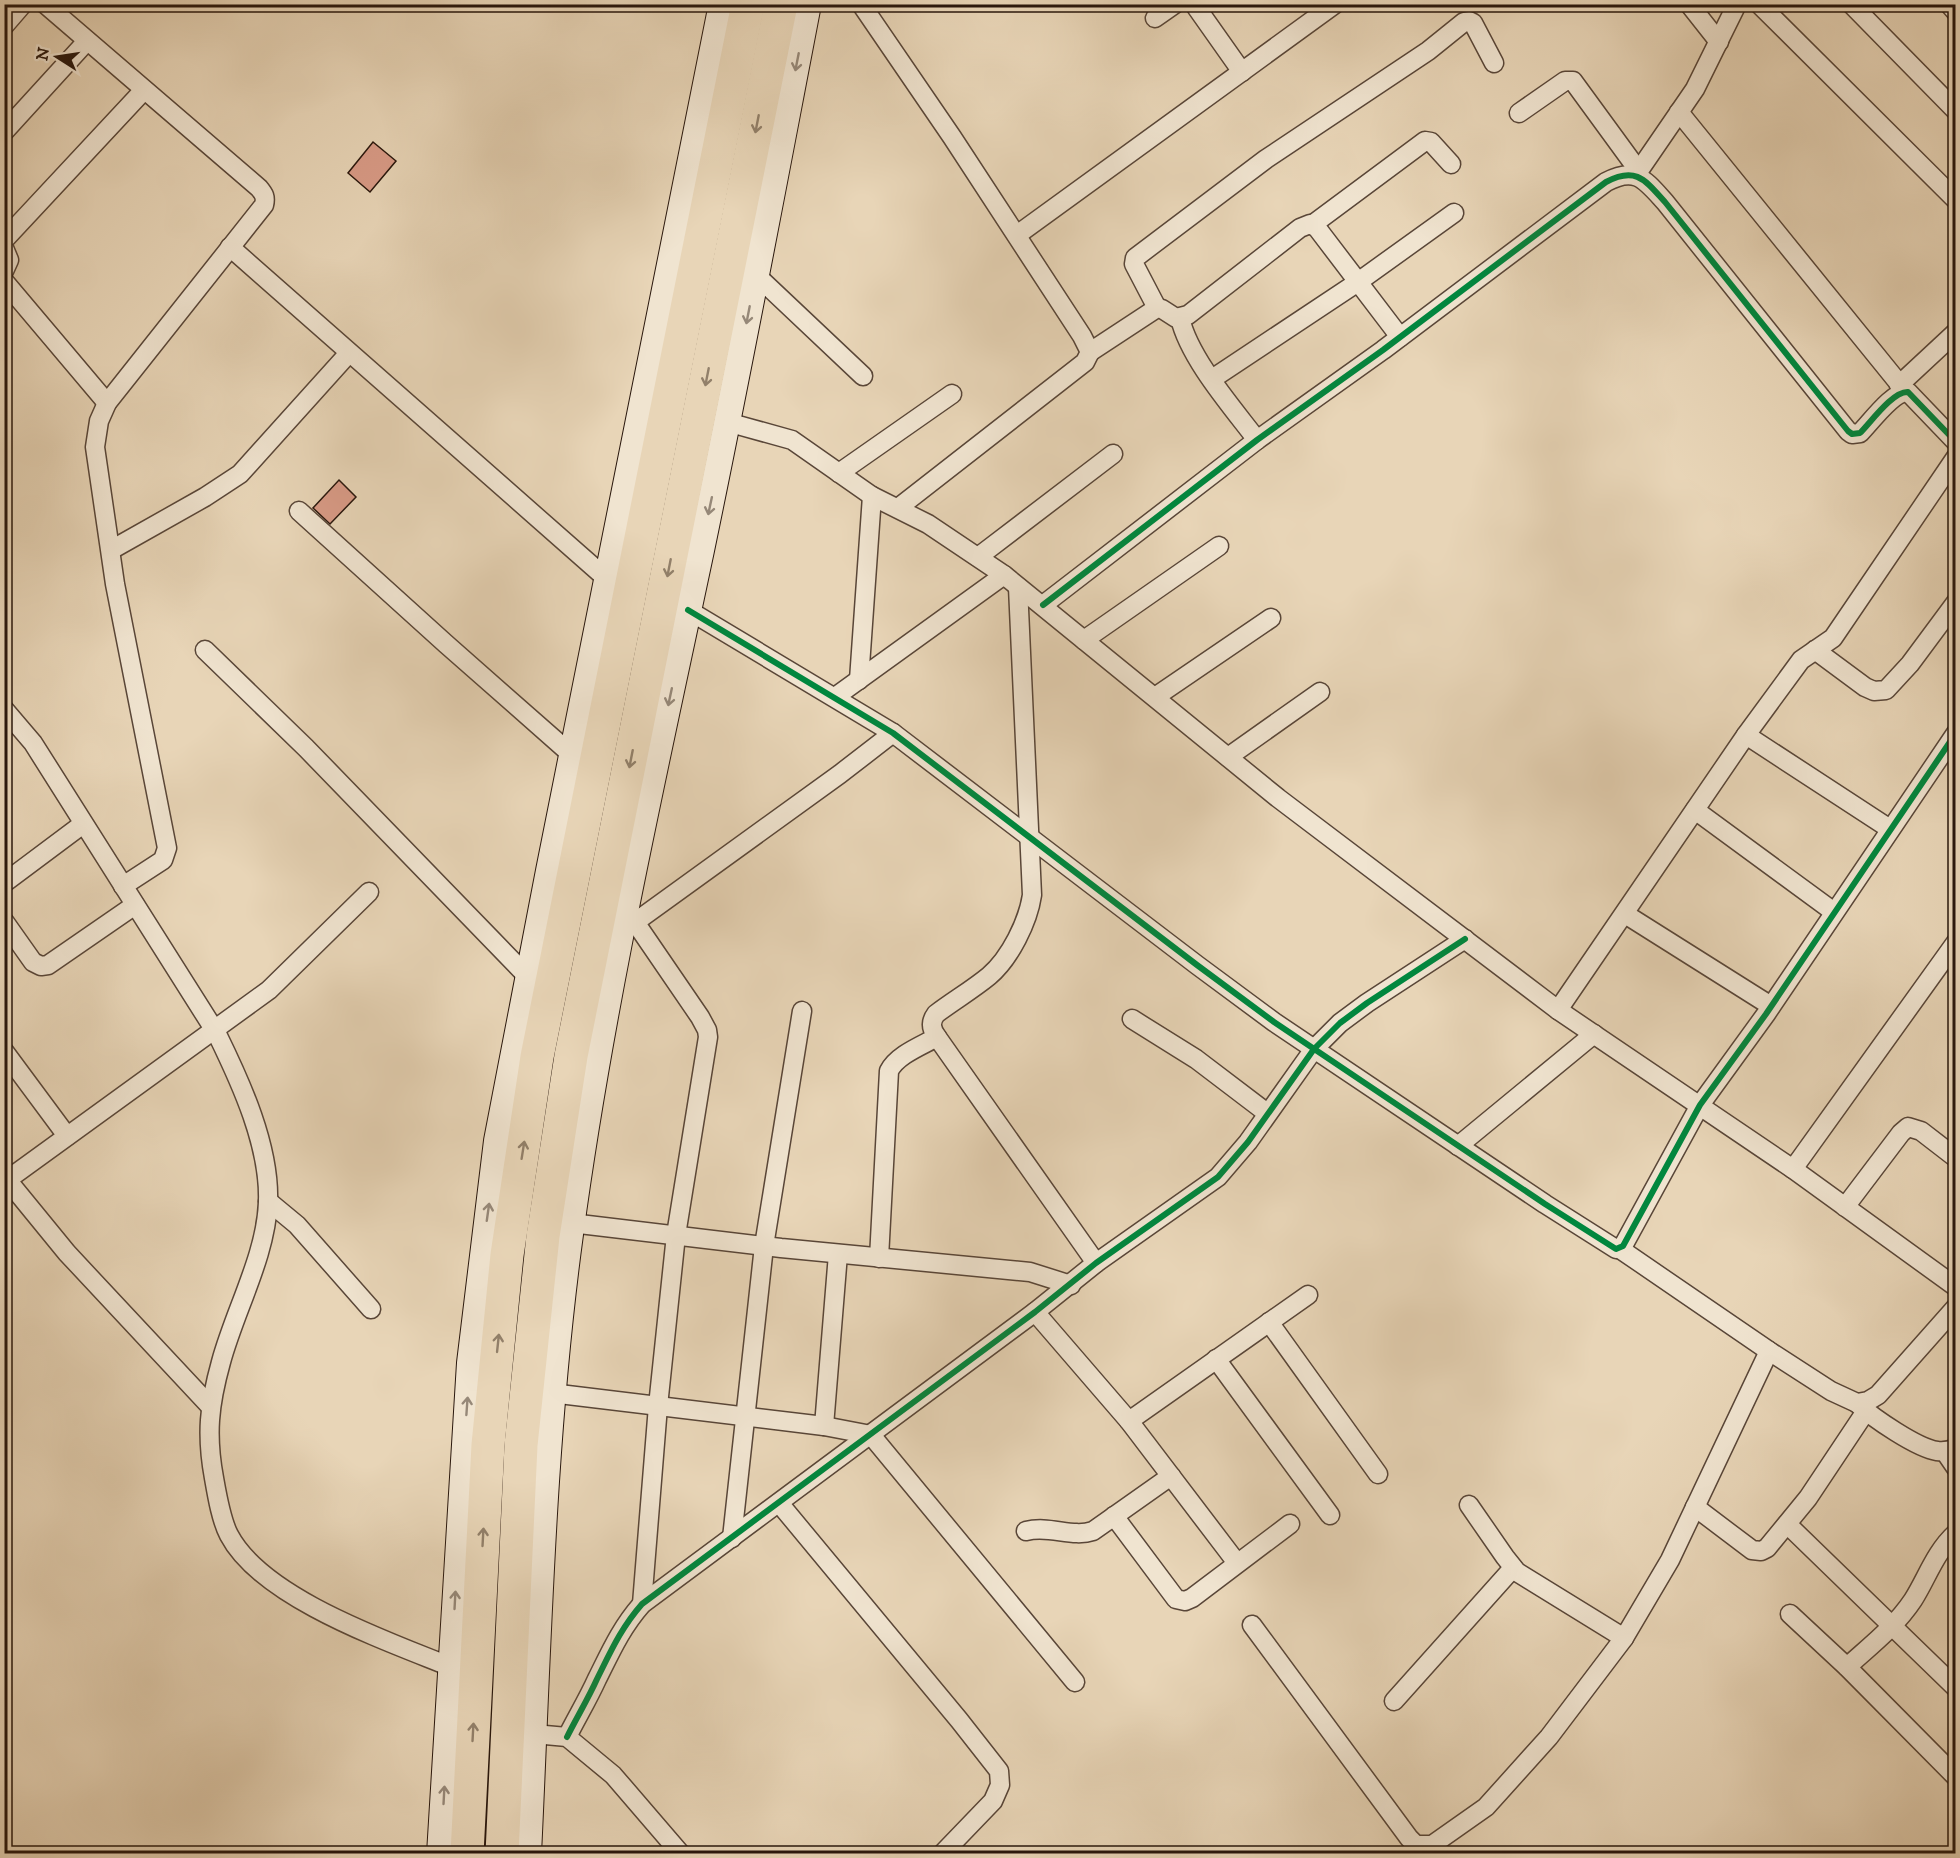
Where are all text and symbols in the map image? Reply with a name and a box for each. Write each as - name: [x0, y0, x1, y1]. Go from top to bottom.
- north arrow: [27, 27, 87, 87]
- text: N: [32, 46, 54, 63]
- one-way arrow: [791, 52, 802, 71]
- one-way arrow: [751, 114, 763, 133]
- one-way arrow: [742, 305, 753, 325]
- one-way arrow: [701, 366, 712, 386]
- one-way arrow: [703, 497, 715, 516]
- one-way arrow: [663, 558, 674, 577]
- one-way arrow: [663, 688, 675, 707]
- one-way arrow: [624, 749, 636, 768]
- one-way arrow: [518, 1140, 529, 1160]
- one-way arrow: [482, 1203, 493, 1222]
- one-way arrow: [493, 1334, 504, 1354]
- one-way arrow: [462, 1396, 473, 1416]
- one-way arrow: [478, 1528, 489, 1548]
- one-way arrow: [450, 1591, 461, 1611]
- one-way arrow: [468, 1723, 479, 1743]
- one-way arrow: [438, 1786, 449, 1806]

